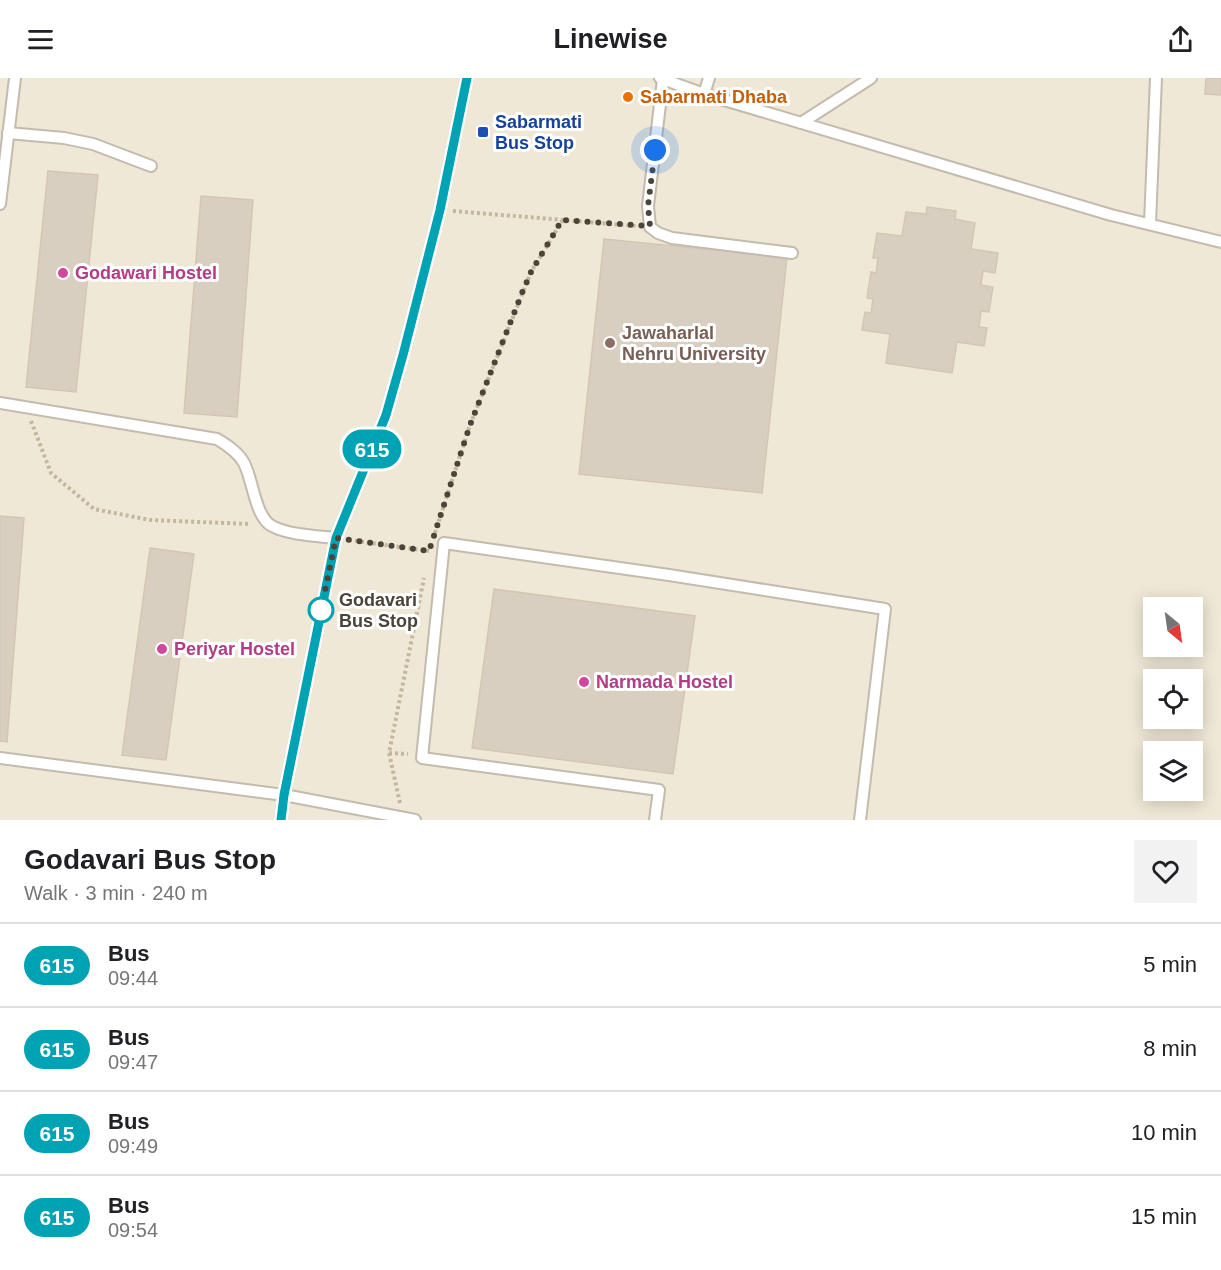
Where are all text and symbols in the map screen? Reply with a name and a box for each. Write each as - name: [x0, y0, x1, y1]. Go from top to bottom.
- icon: menu: [24, 23, 57, 56]
- icon: share: [1164, 23, 1197, 56]
- text: Linewise: [553, 24, 668, 54]
- place label: Sabarmati Dhaba: [640, 87, 788, 107]
- marker: Sabarmati Dhaba: [621, 90, 635, 104]
- place label: Sabarmati Bus Stop: [495, 112, 582, 153]
- marker: Sabarmati Bus Stop: [476, 125, 490, 139]
- your location: [640, 135, 670, 165]
- place label: Godawari Hostel: [75, 263, 217, 283]
- marker: Godawari Hostel: [56, 266, 70, 280]
- place label: Jawaharlal Nehru University: [622, 323, 766, 364]
- marker: Jawaharlal Nehru University: [603, 336, 617, 350]
- line badge: 615: [338, 430, 406, 469]
- text: 615: [354, 438, 390, 461]
- place label: Godavari Bus Stop: [339, 590, 418, 631]
- marker: Godavari Bus Stop: [308, 597, 334, 623]
- north arrow: [1143, 597, 1203, 657]
- map controls: [1143, 597, 1203, 801]
- place label: Periyar Hostel: [174, 639, 295, 659]
- marker: Periyar Hostel: [155, 642, 169, 656]
- button: locate: [1143, 669, 1203, 729]
- place label: Narmada Hostel: [596, 672, 733, 692]
- marker: Narmada Hostel: [577, 675, 591, 689]
- button: layers: [1143, 741, 1203, 801]
- button: heart: [1134, 840, 1197, 903]
- text: Godavari Bus Stop: [24, 844, 276, 875]
- text: Walk · 3 min · 240 m: [24, 882, 208, 904]
- text: Bus: [108, 941, 150, 966]
- text: 5 min: [1143, 952, 1197, 977]
- text: 615: [39, 954, 75, 977]
- text: 09:44: [108, 967, 158, 989]
- text: Bus: [108, 1025, 150, 1050]
- text: 8 min: [1143, 1036, 1197, 1061]
- text: 615: [39, 1038, 75, 1061]
- text: 09:47: [108, 1051, 158, 1073]
- text: Bus: [108, 1109, 150, 1134]
- text: 10 min: [1131, 1120, 1197, 1145]
- text: 615: [39, 1122, 75, 1145]
- text: 09:49: [108, 1135, 158, 1157]
- text: Bus: [108, 1193, 150, 1218]
- text: 15 min: [1131, 1204, 1197, 1229]
- text: 615: [39, 1206, 75, 1229]
- text: 09:54: [108, 1219, 158, 1241]

